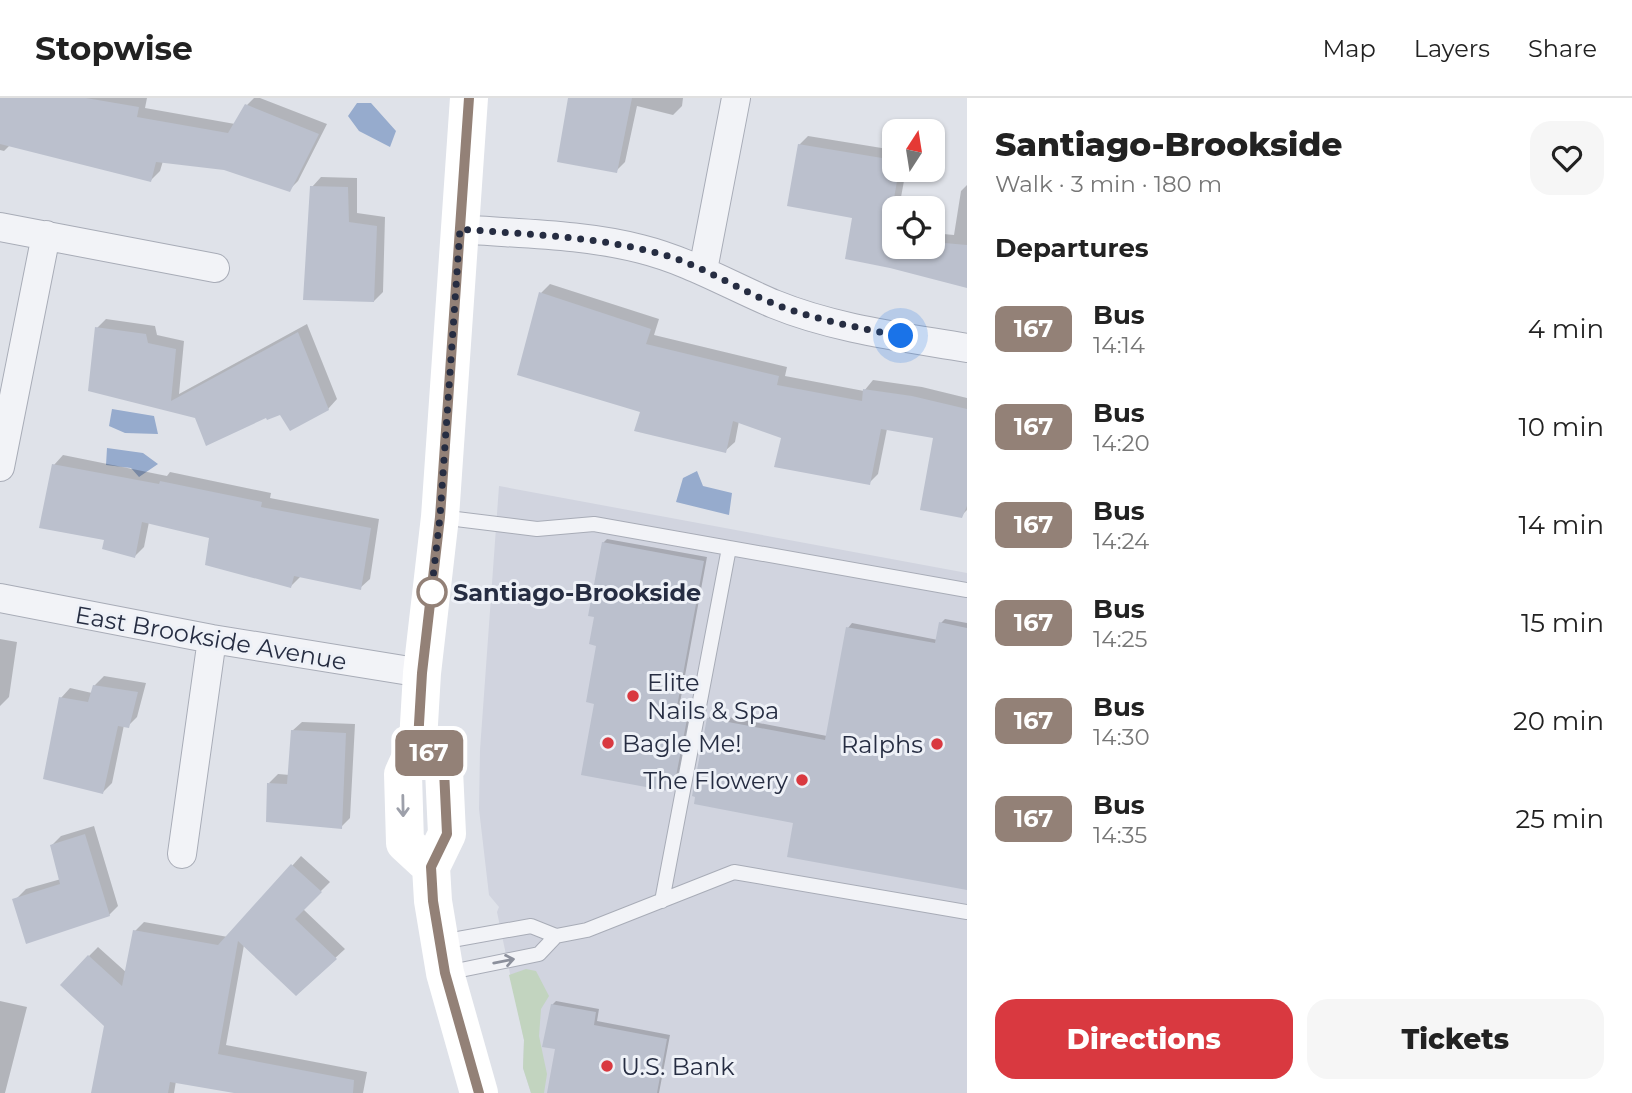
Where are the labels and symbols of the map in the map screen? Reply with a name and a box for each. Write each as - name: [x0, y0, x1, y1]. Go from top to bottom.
- north arrow: [882, 119, 945, 182]
- your location: [883, 318, 918, 353]
- marker: Santiago-Brookside: [417, 577, 447, 607]
- place label: Santiago-Brookside: [453, 578, 701, 607]
- street label: East Brookside Avenue: [73, 600, 349, 676]
- place label: Elite Nails & Spa: [647, 668, 779, 725]
- marker: Elite Nails & Spa: [625, 688, 641, 704]
- place label: Bagle Me!: [622, 729, 742, 758]
- line badge: 167: [389, 730, 469, 776]
- place label: Ralphs: [841, 730, 923, 759]
- marker: Bagle Me!: [600, 735, 616, 751]
- marker: Ralphs: [929, 736, 945, 752]
- place label: The Flowery: [643, 766, 788, 795]
- marker: The Flowery: [794, 772, 810, 788]
- one-way arrow: [396, 794, 409, 817]
- one-way arrow: [492, 954, 515, 968]
- place label: U.S. Bank: [621, 1052, 735, 1081]
- marker: U.S. Bank: [599, 1058, 615, 1074]

